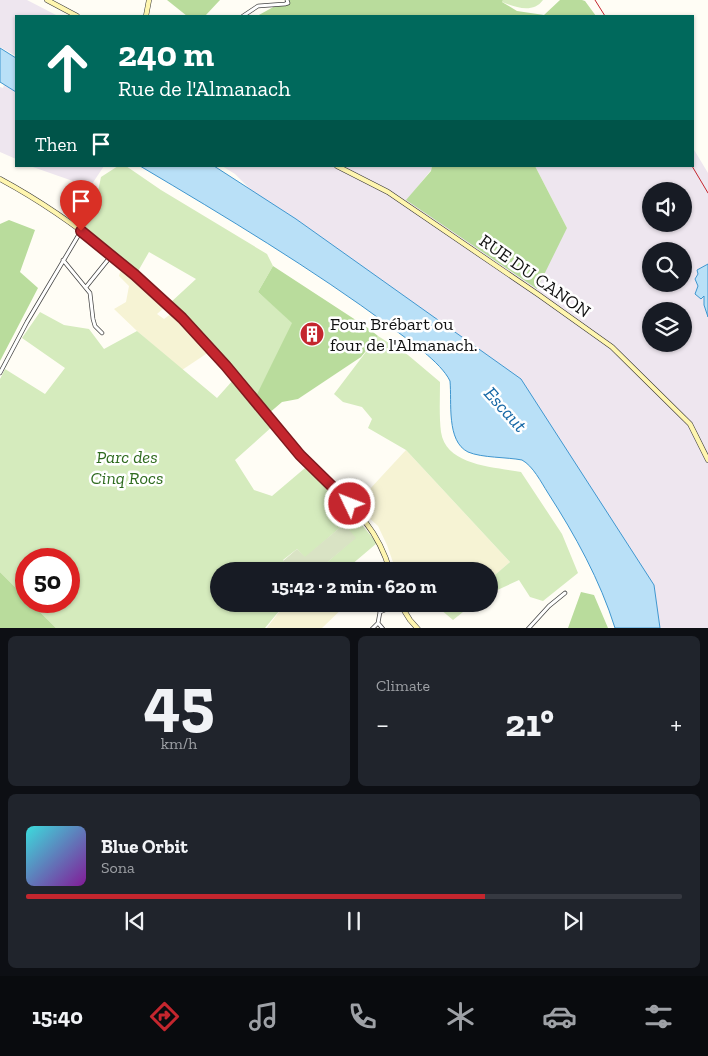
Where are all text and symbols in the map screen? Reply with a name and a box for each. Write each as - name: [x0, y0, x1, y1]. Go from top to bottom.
- text: 240 m: [118, 33, 214, 75]
- icon: ahead: [35, 35, 100, 100]
- text: Rue de l'Almanach: [118, 75, 291, 102]
- icon: arrive: [87, 130, 115, 158]
- text: Then: [35, 133, 77, 156]
- pin: [60, 180, 102, 231]
- map controls: [642, 182, 692, 352]
- button: sound: [642, 182, 692, 232]
- icon: arrive: [67, 187, 95, 215]
- street label: RUE DU CANON: [475, 230, 595, 322]
- button: search: [642, 242, 692, 292]
- button: layers: [642, 302, 692, 352]
- place label: Four Brébart ou four de l'Almanach.: [330, 313, 478, 356]
- building icon: Four Brébart ou four de l'Almanach.: [299, 321, 325, 347]
- water label: Escaut: [479, 382, 532, 437]
- park label: Parc des Cinq Rocs: [91, 446, 164, 489]
- position arrow: [323, 477, 375, 529]
- speed limit sign: 50: [15, 548, 80, 613]
- text: 15:42 · 2 min · 620 m: [271, 575, 437, 598]
- text: 45: [144, 662, 214, 740]
- text: Climate: [376, 676, 430, 695]
- text: 21°: [505, 700, 554, 746]
- text: −: [376, 708, 389, 741]
- text: +: [670, 708, 682, 741]
- text: km/h: [161, 734, 197, 753]
- text: Blue Orbit: [101, 835, 188, 858]
- text: Sona: [101, 858, 135, 877]
- icon: previous: [121, 907, 149, 935]
- icon: pause: [340, 907, 368, 935]
- icon: next: [559, 907, 587, 935]
- icon: directions: [147, 999, 182, 1034]
- icon: music: [246, 999, 281, 1034]
- icon: phone: [345, 999, 380, 1034]
- icon: climate: [443, 999, 478, 1034]
- icon: car: [542, 999, 577, 1034]
- icon: filters: [641, 999, 676, 1034]
- text: 15:40: [32, 1003, 83, 1030]

